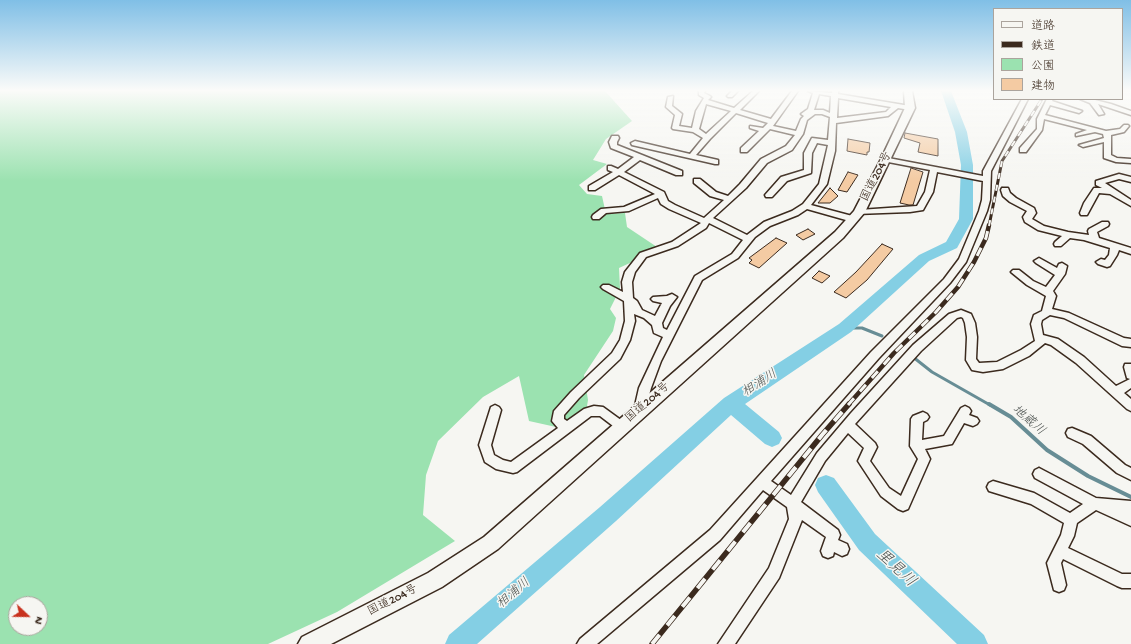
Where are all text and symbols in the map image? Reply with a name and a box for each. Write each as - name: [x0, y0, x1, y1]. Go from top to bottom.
- legend: [993, 8, 1123, 100]
- text: 道路: [1031, 20, 1055, 34]
- text: 鉄道: [1031, 40, 1055, 54]
- text: 公園: [1031, 60, 1055, 74]
- text: 建物: [1031, 80, 1055, 94]
- street label: 国道204号: [858, 150, 896, 204]
- water label: 相浦川: [739, 367, 781, 401]
- street label: 国道204号: [623, 380, 673, 426]
- water label: 地蔵川: [1008, 402, 1048, 440]
- water label: 里見川: [871, 546, 919, 592]
- water label: 相浦川: [494, 575, 534, 613]
- street label: 国道204号: [366, 582, 420, 620]
- north arrow: [8, 596, 48, 636]
- text: N: [31, 615, 45, 626]

